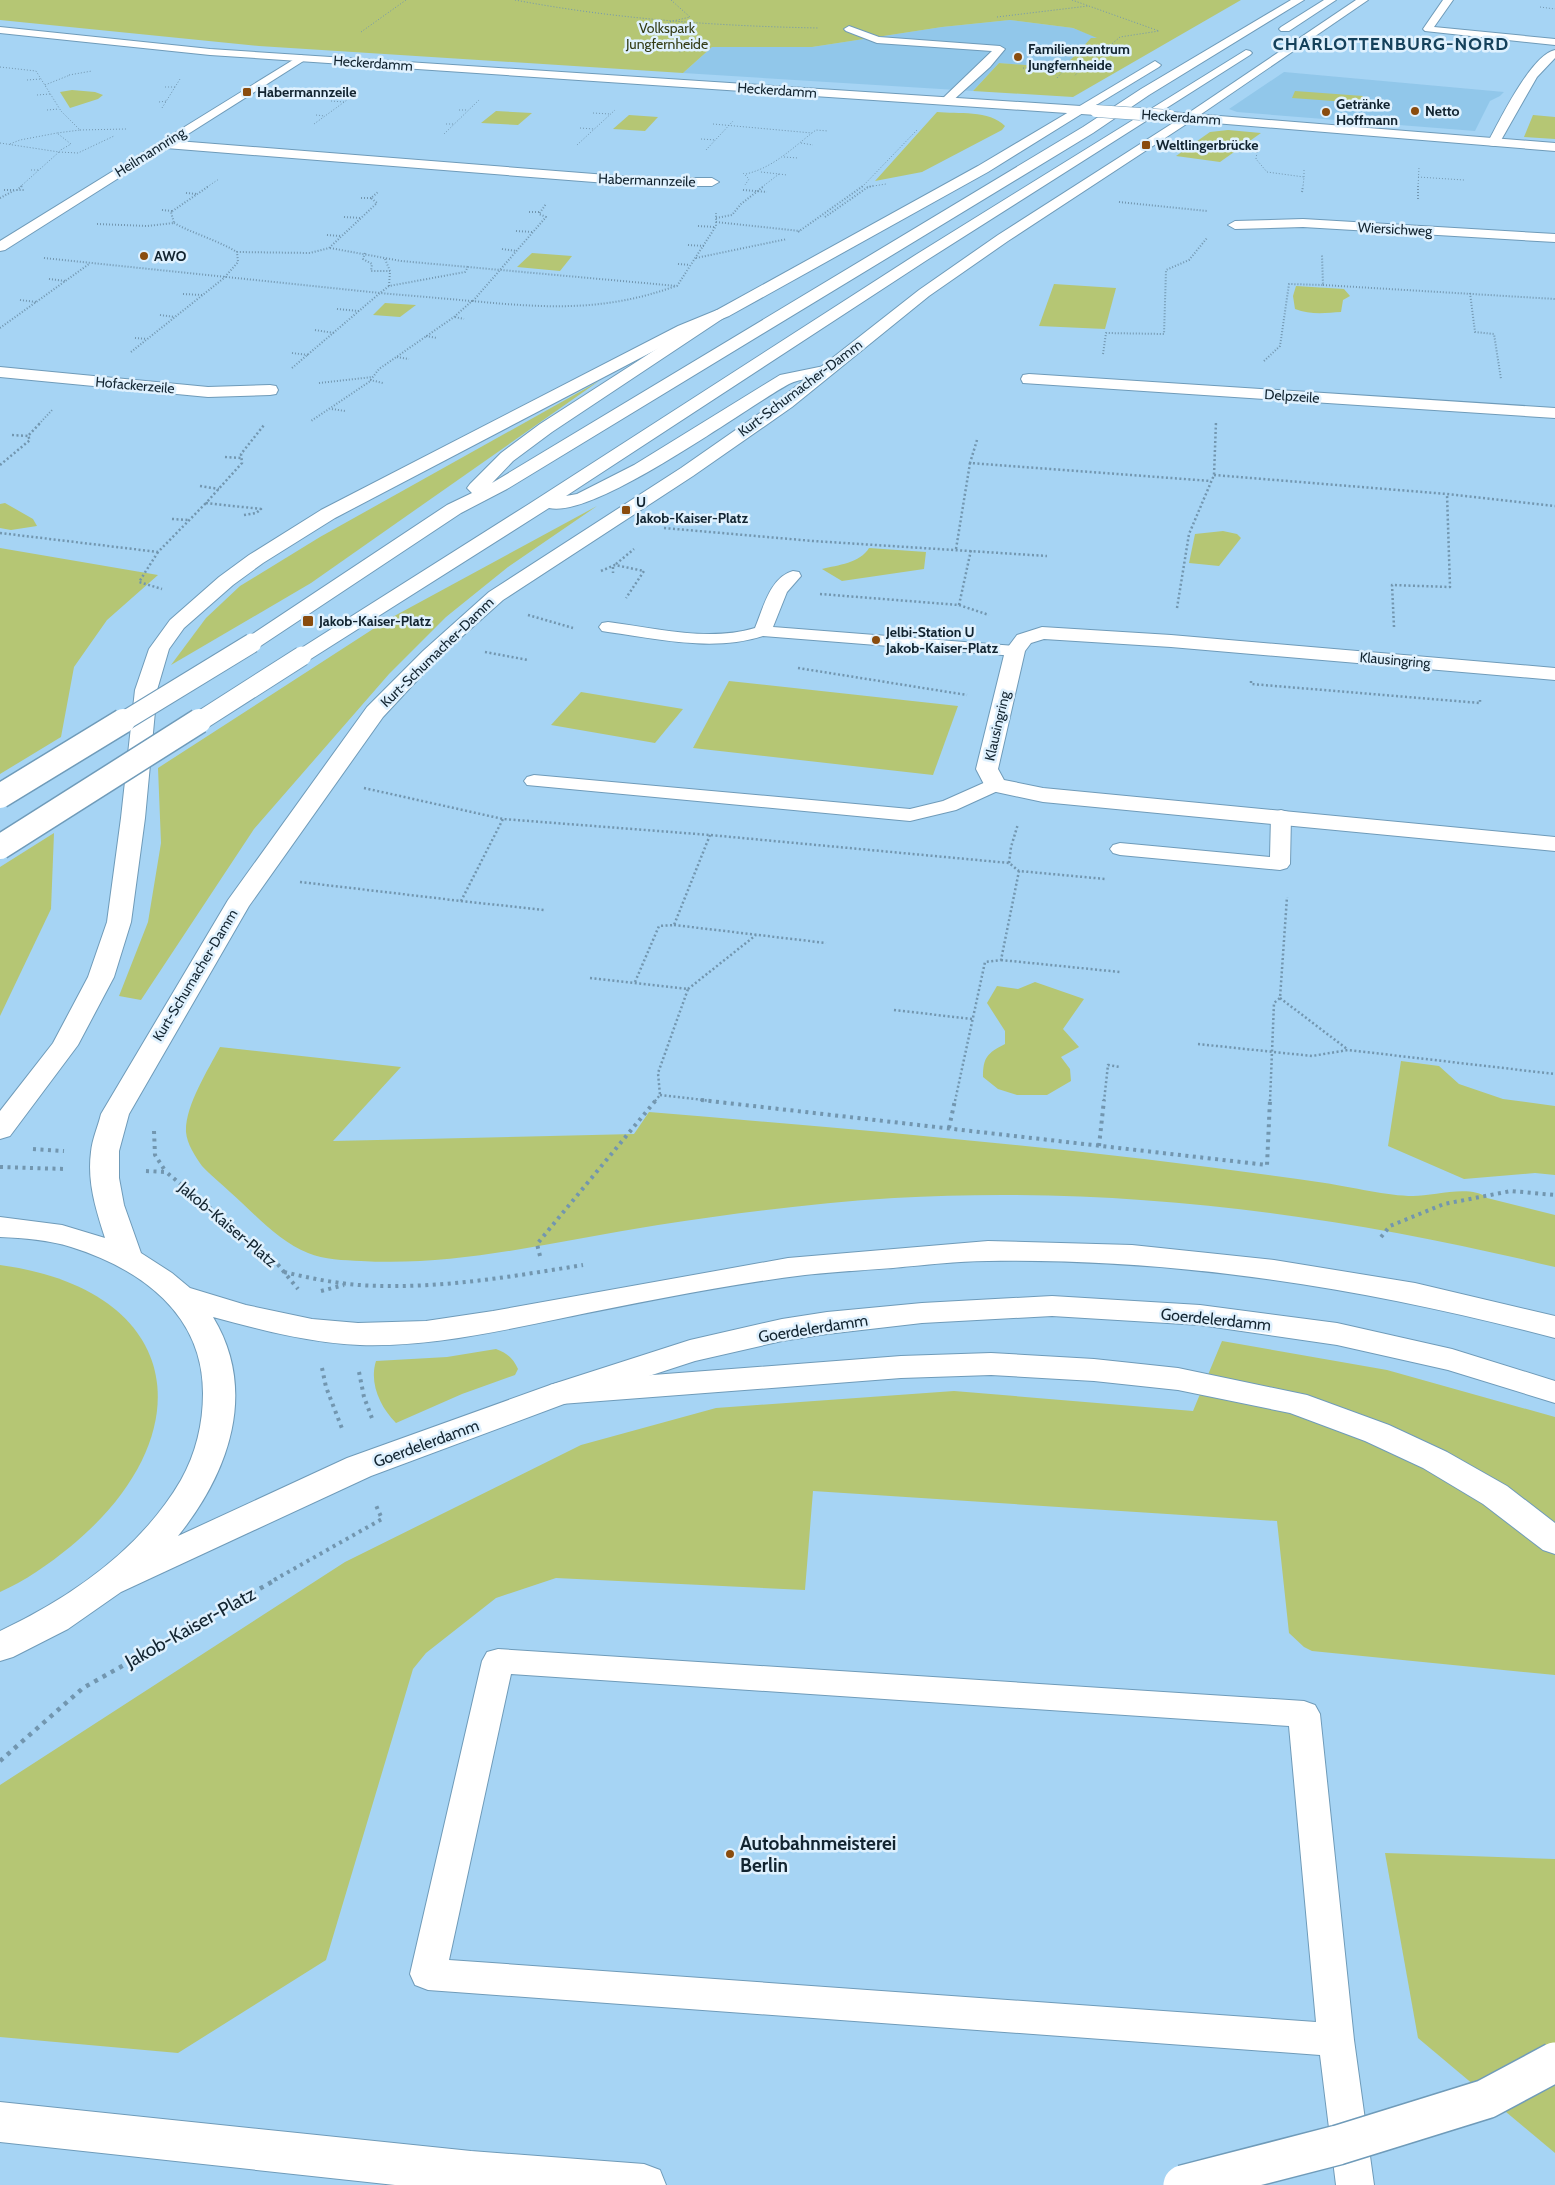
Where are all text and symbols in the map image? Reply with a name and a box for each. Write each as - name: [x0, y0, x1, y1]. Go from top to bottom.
- park label: Volkspark Jungfernheide: [625, 19, 708, 53]
- district label: CHARLOTTENBURG-NORD: [1273, 33, 1509, 55]
- place label: Familienzentrum Jungfernheide: [1027, 40, 1130, 74]
- street label: Heckerdamm: [333, 51, 413, 75]
- marker: Familienzentrum Jungfernheide: [1012, 51, 1024, 63]
- street label: Heckerdamm: [737, 78, 817, 102]
- place label: Habermannzeile: [257, 83, 356, 101]
- marker: Habermannzeile: [241, 86, 253, 98]
- place label: Getränke Hoffmann: [1336, 95, 1398, 129]
- place label: Netto: [1425, 102, 1460, 120]
- street label: Heckerdamm: [1141, 105, 1221, 129]
- marker: Netto: [1409, 105, 1421, 117]
- marker: Getränke Hoffmann: [1320, 106, 1332, 118]
- street label: Heilmannring: [111, 123, 190, 181]
- place label: Weltlingerbrücke: [1156, 136, 1259, 154]
- marker: Weltlingerbrücke: [1140, 139, 1152, 151]
- street label: Habermannzeile: [598, 169, 696, 191]
- street label: Wiersichweg: [1357, 218, 1434, 240]
- place label: AWO: [154, 247, 187, 265]
- marker: AWO: [138, 250, 150, 262]
- street label: Kurt-Schumacher-Damm: [734, 335, 866, 441]
- street label: Hofackerzeile: [95, 373, 175, 397]
- street label: Delpzeile: [1264, 385, 1320, 407]
- place label: U Jakob-Kaiser-Platz: [635, 493, 748, 527]
- marker: U Jakob-Kaiser-Platz: [620, 504, 632, 516]
- street label: Kurt-Schumacher-Damm: [377, 593, 497, 711]
- place label: Jakob-Kaiser-Platz: [318, 612, 431, 630]
- marker: Jakob-Kaiser-Platz: [301, 614, 315, 628]
- place label: Jelbi-Station U Jakob-Kaiser-Platz: [885, 623, 998, 657]
- marker: Jelbi-Station U Jakob-Kaiser-Platz: [870, 634, 882, 646]
- street label: Klausingring: [1359, 648, 1432, 672]
- street label: Klausingring: [980, 688, 1014, 763]
- street label: Kurt-Schumacher-Damm: [148, 906, 242, 1044]
- street label: Jakob-Kaiser-Platz: [174, 1177, 281, 1271]
- street label: Goerdelerdamm: [1160, 1304, 1272, 1335]
- street label: Goerdelerdamm: [757, 1310, 869, 1347]
- street label: Goerdelerdamm: [371, 1416, 482, 1471]
- street label: Jakob-Kaiser-Platz: [120, 1582, 260, 1673]
- place label: Autobahnmeisterei Berlin: [740, 1832, 896, 1877]
- marker: Autobahnmeisterei Berlin: [724, 1848, 736, 1860]

